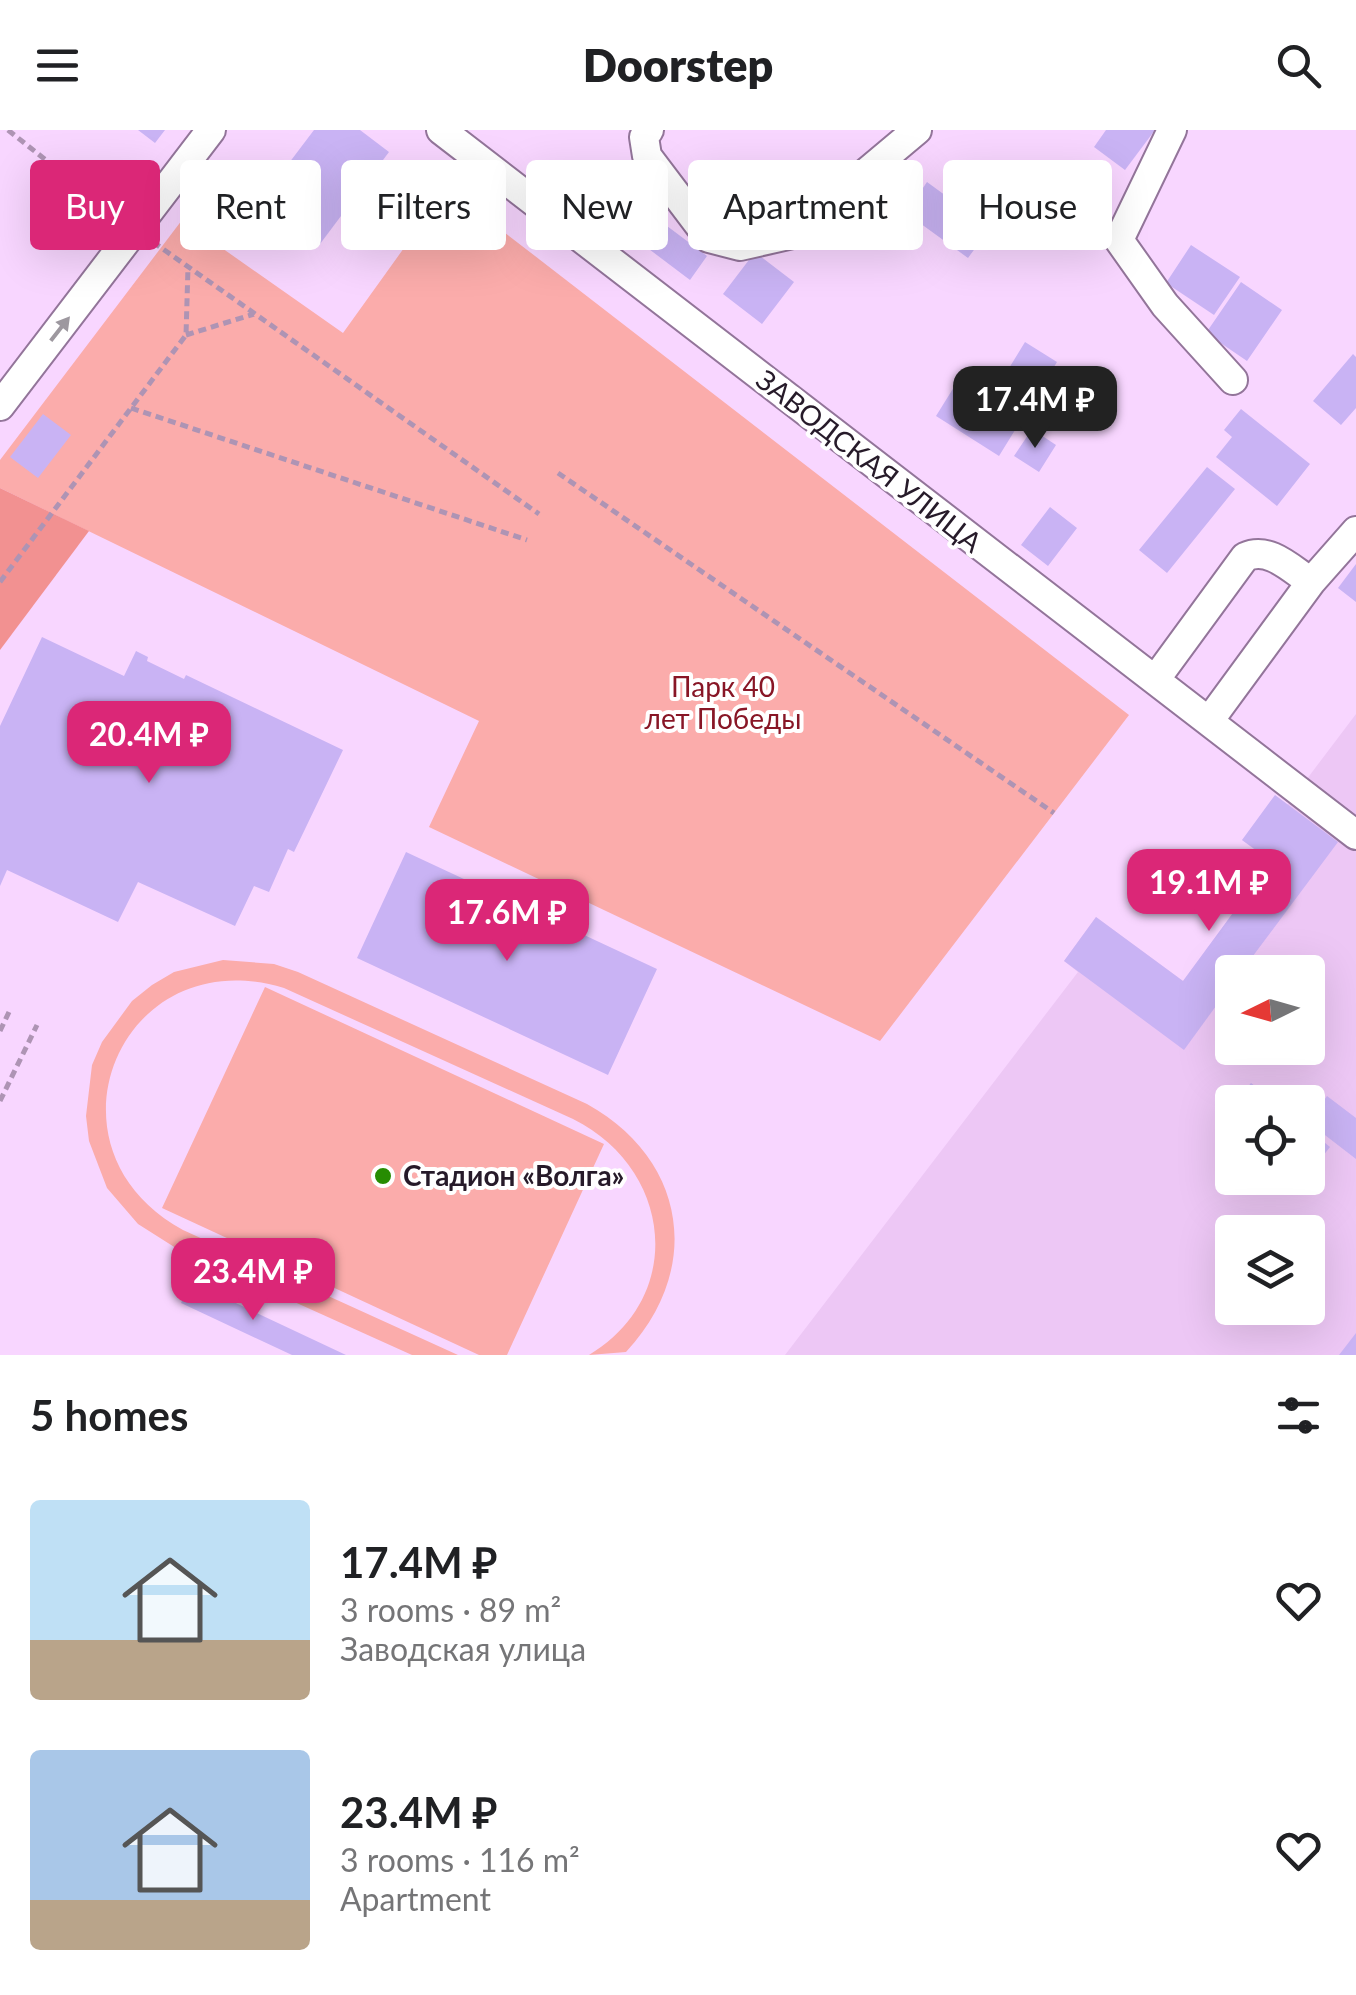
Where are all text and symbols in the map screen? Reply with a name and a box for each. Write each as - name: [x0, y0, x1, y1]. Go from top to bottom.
- icon: menu: [30, 38, 85, 93]
- text: Doorstep: [583, 38, 773, 92]
- icon: search: [1271, 38, 1326, 93]
- chip: Buy: [30, 160, 160, 250]
- chip: Rent: [180, 160, 321, 250]
- chip: Filters: [341, 160, 506, 250]
- chip: New: [526, 160, 668, 250]
- chip: Apartment: [688, 160, 923, 250]
- chip: House: [943, 160, 1112, 250]
- one-way arrow: [49, 316, 70, 342]
- street label: ЗАВОДСКАЯ УЛИЦА: [750, 362, 989, 559]
- pin: 17.4M ₽: [943, 366, 1127, 451]
- text: 17.4M ₽: [975, 379, 1095, 418]
- park label: Парк 40 лет Победы: [645, 669, 801, 735]
- pin: 20.4M ₽: [57, 701, 241, 786]
- text: 20.4M ₽: [89, 714, 209, 753]
- pin: 19.1M ₽: [1117, 849, 1301, 934]
- text: 19.1M ₽: [1149, 862, 1269, 901]
- pin: 17.6M ₽: [415, 879, 599, 964]
- text: 17.6M ₽: [447, 892, 567, 931]
- north arrow: [1215, 955, 1325, 1065]
- map controls: [1215, 955, 1325, 1325]
- button: locate: [1215, 1085, 1325, 1195]
- place label: Стадион «Волга»: [403, 1158, 624, 1192]
- marker: Стадион «Волга»: [372, 1165, 394, 1187]
- button: layers: [1215, 1215, 1325, 1325]
- pin: 23.4M ₽: [161, 1238, 345, 1323]
- text: 23.4M ₽: [193, 1251, 313, 1290]
- icon: filters: [1271, 1388, 1326, 1443]
- text: 5 homes: [30, 1390, 188, 1440]
- text: 17.4M ₽: [340, 1537, 497, 1587]
- icon: home: [110, 1540, 230, 1660]
- icon: heart: [1271, 1573, 1326, 1628]
- text: 3 rooms · 89 m²: [340, 1590, 561, 1629]
- text: Заводская улица: [340, 1629, 586, 1668]
- text: 23.4M ₽: [340, 1787, 497, 1837]
- icon: home: [110, 1790, 230, 1910]
- icon: heart: [1271, 1823, 1326, 1878]
- text: 3 rooms · 116 m²: [340, 1840, 580, 1879]
- text: Apartment: [340, 1879, 491, 1918]

